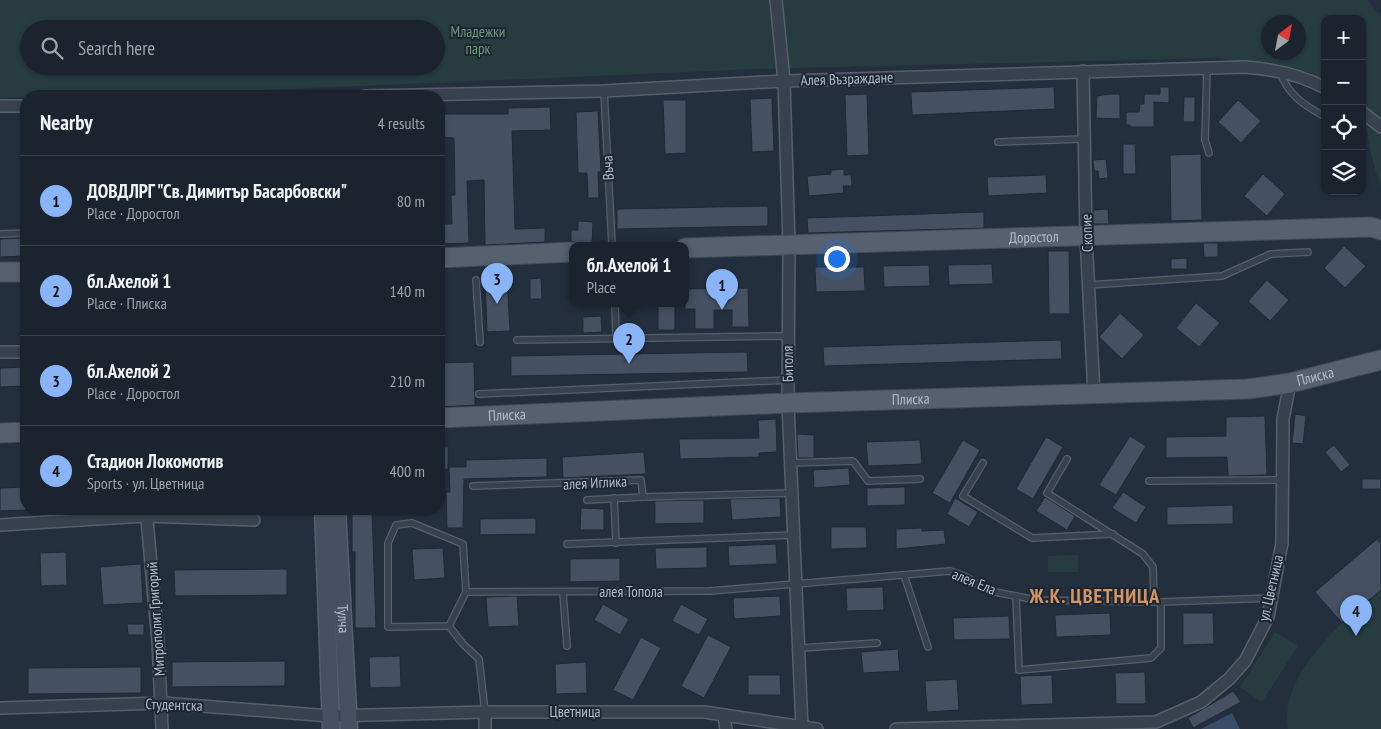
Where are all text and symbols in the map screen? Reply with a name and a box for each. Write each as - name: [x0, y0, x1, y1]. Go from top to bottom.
- north arrow: [1261, 15, 1306, 60]
- map controls: [1321, 15, 1366, 195]
- button: +: [1321, 15, 1366, 60]
- search box: [20, 20, 445, 75]
- park label: Младежки парк: [451, 22, 505, 58]
- icon: search: [38, 34, 66, 62]
- text: Search here: [78, 36, 155, 60]
- button: −: [1321, 60, 1366, 105]
- street label: Алея Възраждане: [800, 67, 894, 90]
- button: locate: [1321, 105, 1366, 150]
- text: Nearby: [40, 109, 93, 136]
- text: 4 results: [378, 113, 425, 133]
- button: layers: [1321, 150, 1366, 195]
- street label: Въча: [597, 155, 618, 181]
- text: ДОВДЛРГ "Св. Димитър Басарбовски": [87, 179, 347, 203]
- text: 1: [52, 191, 60, 211]
- text: 80 m: [397, 191, 425, 211]
- text: Place · Доростол: [87, 203, 180, 223]
- street label: Скопие: [1076, 214, 1097, 252]
- street label: Доростол: [1009, 227, 1059, 247]
- popup: [569, 242, 689, 307]
- your location: [824, 246, 850, 272]
- text: бл.Ахелой 1: [587, 253, 671, 277]
- pin: 3: [481, 263, 513, 304]
- text: бл.Ахелой 1: [87, 269, 171, 293]
- pin: 1: [706, 269, 738, 310]
- text: Place: [587, 277, 616, 297]
- text: 2: [52, 281, 60, 301]
- text: 140 m: [390, 281, 425, 301]
- text: Place · Плиска: [87, 293, 167, 313]
- pin: 2: [613, 323, 645, 364]
- street label: Битоля: [778, 346, 797, 382]
- text: бл.Ахелой 2: [87, 359, 171, 383]
- street label: Плиска: [1294, 362, 1336, 390]
- text: 3: [52, 371, 60, 391]
- text: 210 m: [390, 371, 425, 391]
- text: Place · Доростол: [87, 383, 180, 403]
- street label: Плиска: [891, 389, 930, 409]
- street label: Плиска: [488, 404, 526, 425]
- text: Стадион Локомотив: [87, 449, 223, 473]
- text: 4: [52, 461, 60, 481]
- text: 400 m: [390, 461, 425, 481]
- street label: алея Иглика: [562, 471, 627, 494]
- text: Sports · ул. Цветница: [87, 473, 204, 493]
- street label: ул. Цветница: [1254, 553, 1287, 623]
- street label: Митрополит Григорий: [142, 561, 169, 677]
- street label: алея Ела: [949, 564, 999, 599]
- street label: алея Топола: [599, 582, 663, 601]
- district label: Ж.К. ЦВЕТНИЦА: [1029, 583, 1160, 609]
- pin: 4: [1340, 595, 1372, 636]
- street label: Тулча: [333, 604, 354, 634]
- street label: Студентска: [145, 694, 203, 715]
- street label: Цветница: [549, 702, 601, 721]

